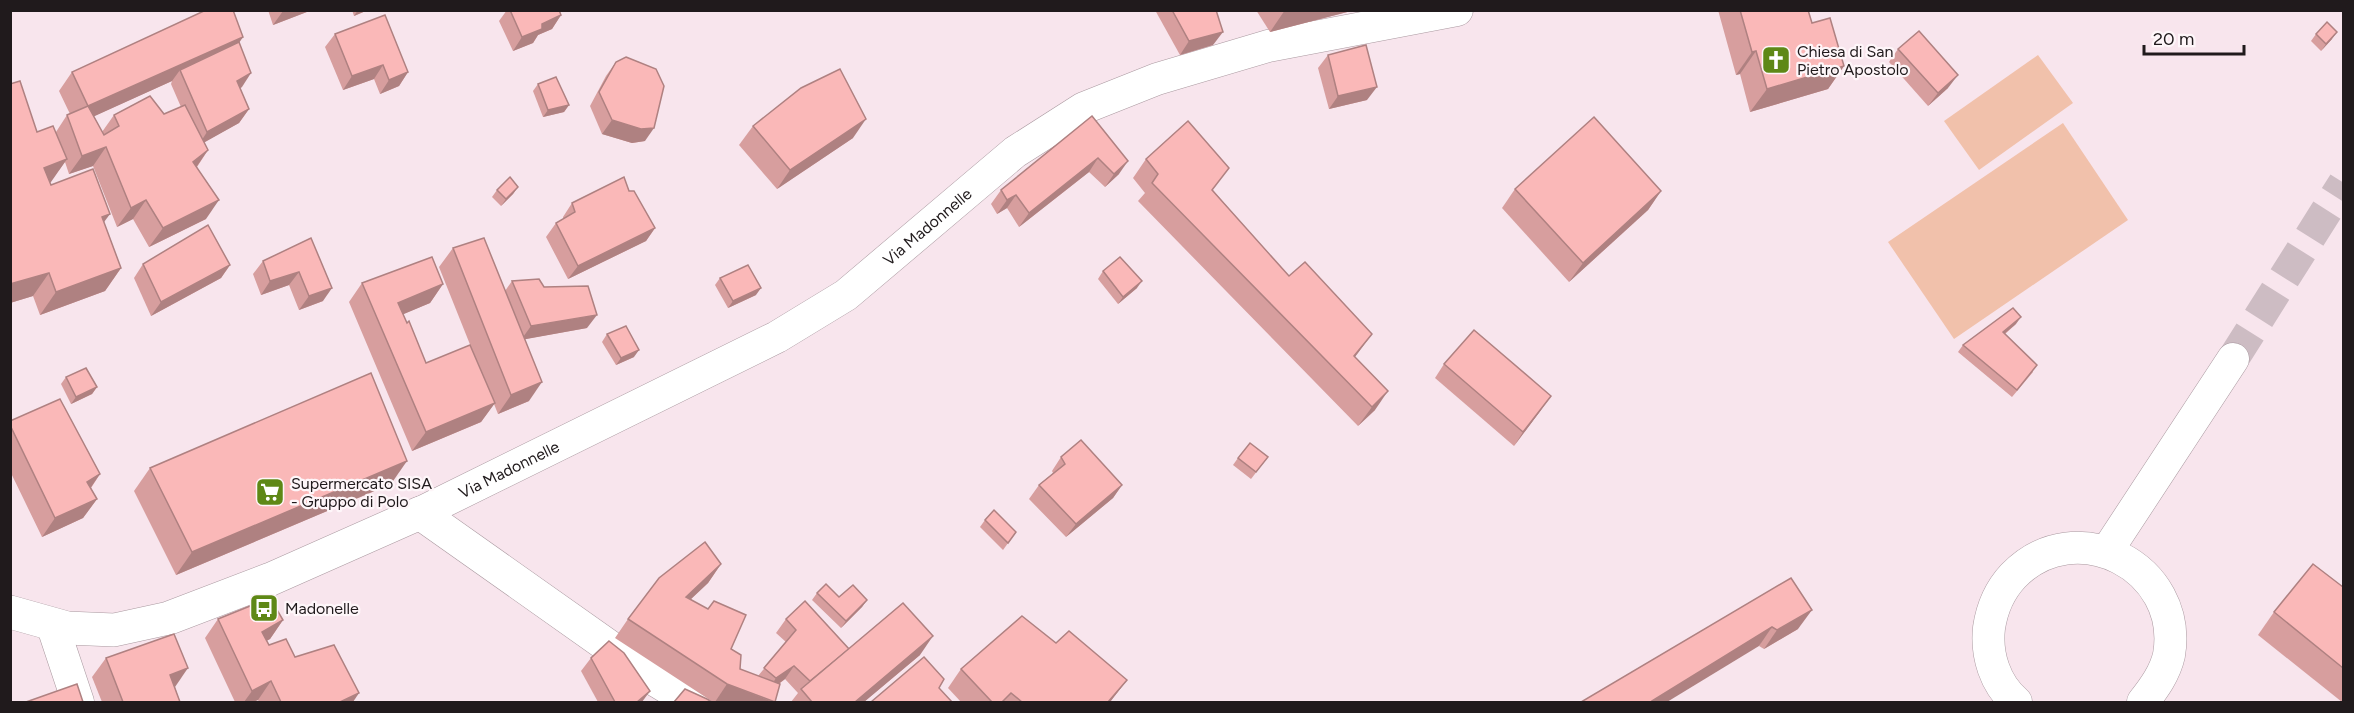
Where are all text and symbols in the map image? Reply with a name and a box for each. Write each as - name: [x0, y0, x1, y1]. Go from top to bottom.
- scale bar: [2144, 18, 2244, 56]
- text: 20 m: [2153, 28, 2194, 50]
- place label: Chiesa di San Pietro Apostolo: [1797, 42, 1909, 79]
- church icon: Chiesa di San Pietro Apostolo: [1760, 44, 1792, 76]
- street label: Via Madonnelle: [879, 184, 976, 269]
- street label: Via Madonnelle: [456, 437, 563, 502]
- place label: Supermercato SISA - Gruppo di Polo: [291, 474, 432, 511]
- supermarket icon: Supermercato SISA - Gruppo di Polo: [254, 476, 286, 508]
- bus stop icon: Madonelle: [248, 592, 280, 624]
- place label: Madonelle: [285, 599, 359, 618]

